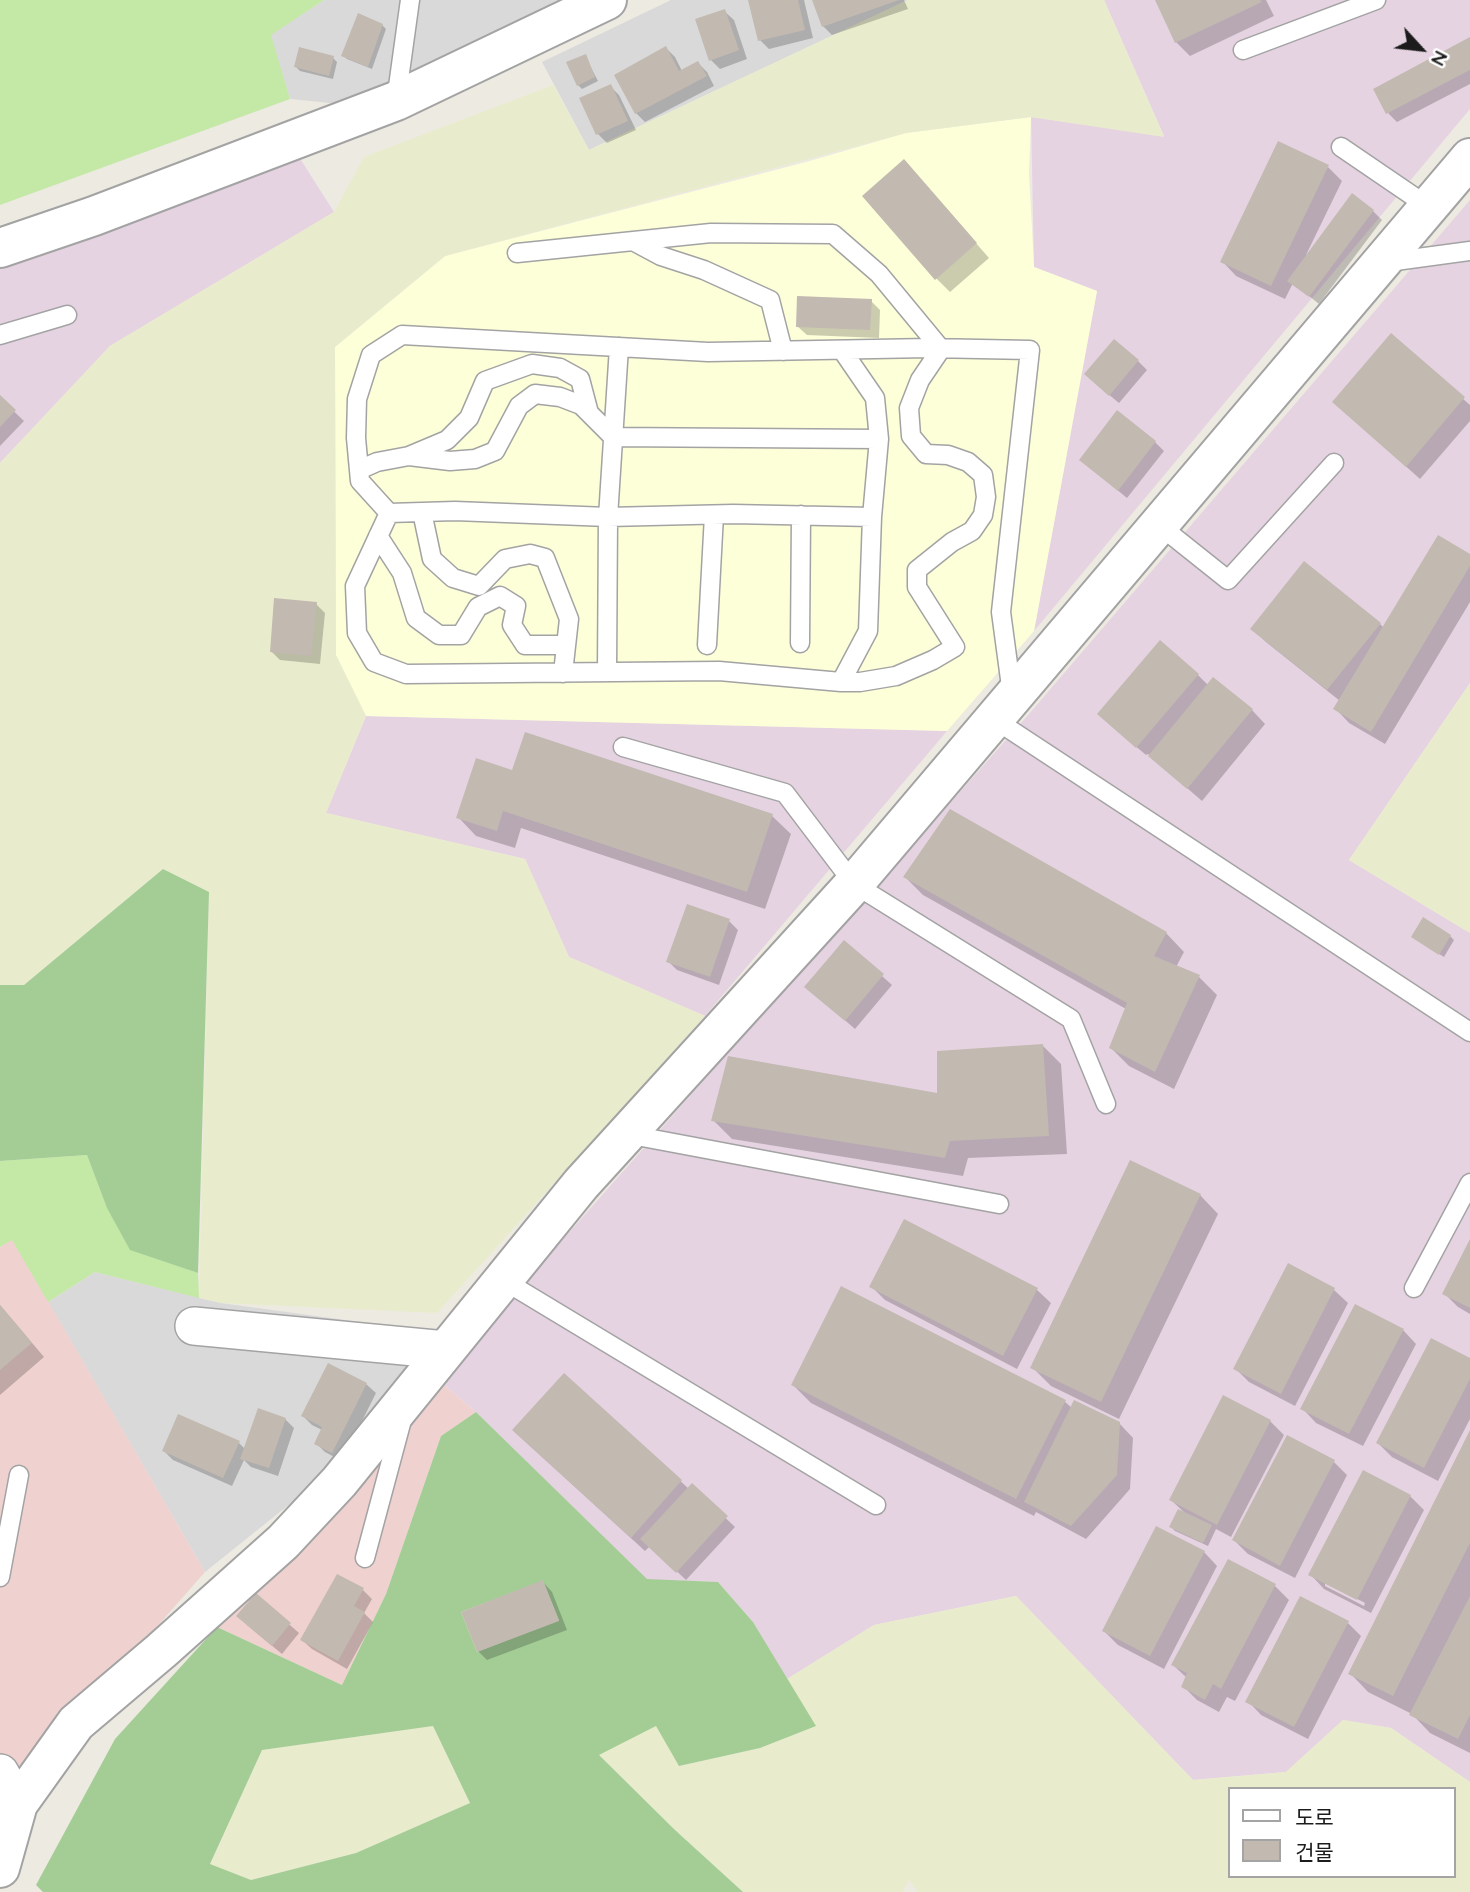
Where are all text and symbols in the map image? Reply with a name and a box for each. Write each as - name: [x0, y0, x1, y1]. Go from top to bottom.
- north arrow: [1386, 14, 1456, 84]
- text: N: [1426, 47, 1454, 70]
- legend: [1228, 1787, 1456, 1878]
- text: 도로: [1295, 1804, 1334, 1830]
- text: 건물: [1295, 1839, 1334, 1865]

